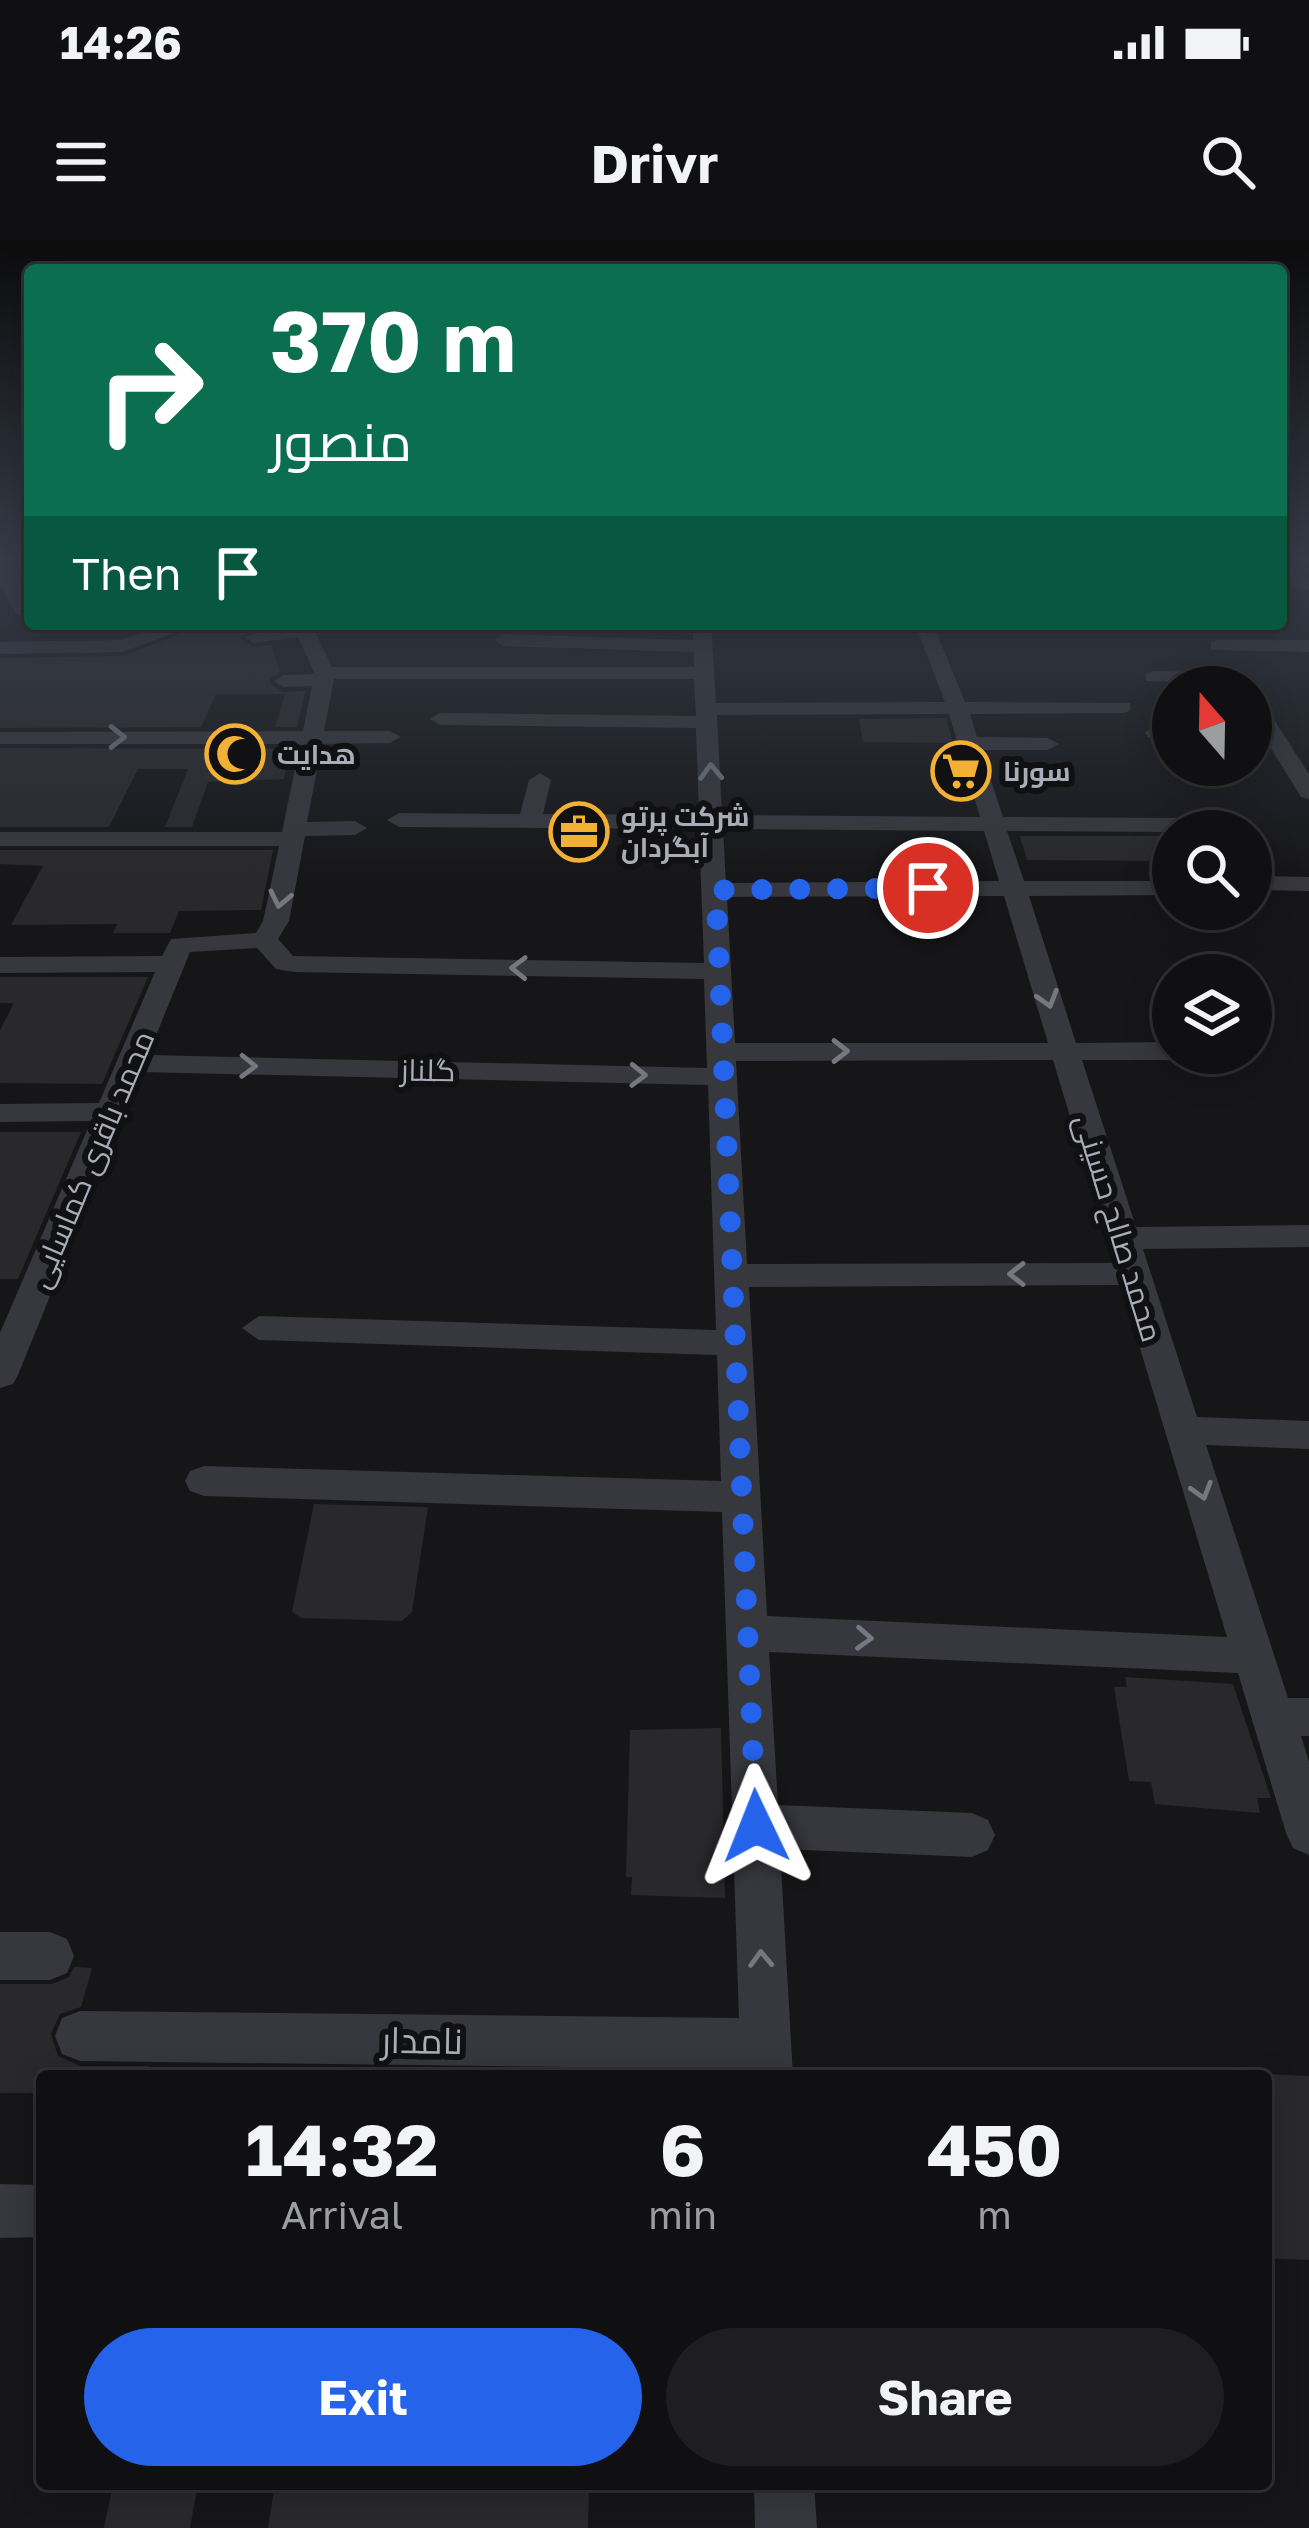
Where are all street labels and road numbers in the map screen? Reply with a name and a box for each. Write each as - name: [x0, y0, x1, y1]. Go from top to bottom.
- street label: محمد باقری کماسایی: [21, 1025, 162, 1293]
- street label: گلناز: [398, 1051, 456, 1088]
- street label: محمد صالح حسینی: [1064, 1110, 1171, 1347]
- street label: نامدار: [379, 2018, 463, 2062]

